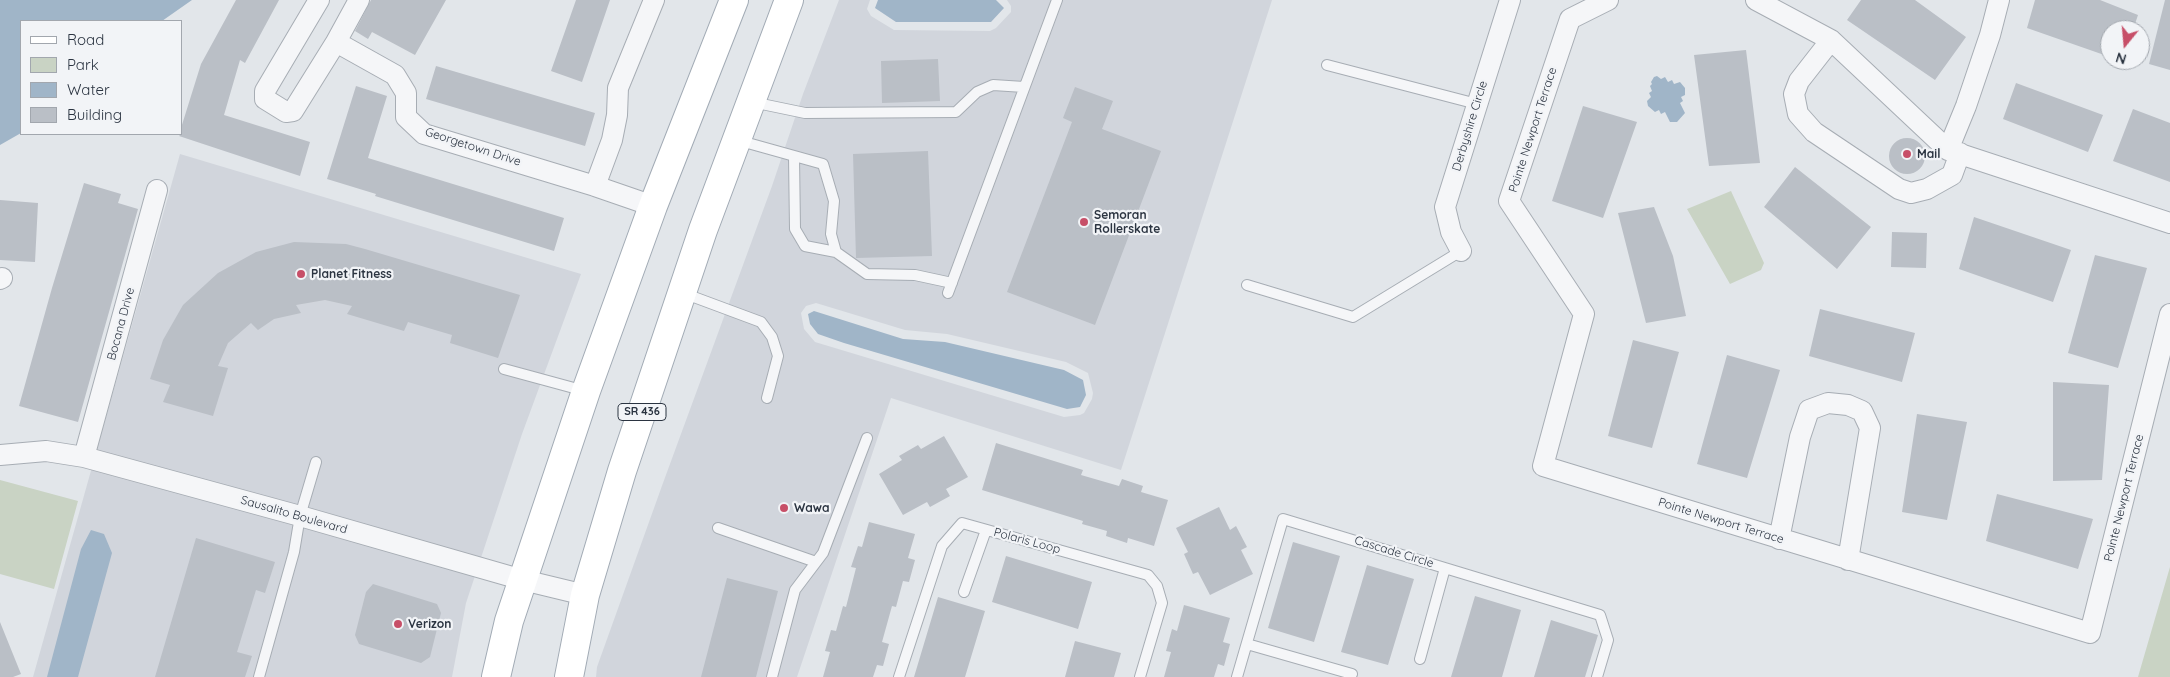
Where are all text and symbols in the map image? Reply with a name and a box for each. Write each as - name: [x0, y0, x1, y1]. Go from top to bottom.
- legend: [20, 20, 182, 135]
- north arrow: [2100, 20, 2150, 70]
- text: Road: [67, 30, 104, 49]
- text: N: [2113, 48, 2128, 69]
- text: Park: [67, 55, 99, 74]
- street label: Pointe Newport Terrace: [1506, 66, 1560, 194]
- street label: Derbyshire Circle: [1449, 79, 1491, 173]
- text: Water: [67, 80, 110, 99]
- text: Building: [67, 105, 122, 124]
- street label: Georgetown Drive: [423, 125, 523, 169]
- place label: Mail: [1917, 147, 1940, 161]
- marker: Mail: [1901, 148, 1913, 160]
- place label: Semoran Rollerskate: [1094, 208, 1160, 236]
- marker: Semoran Rollerskate: [1078, 216, 1090, 228]
- place label: Planet Fitness: [311, 267, 392, 281]
- marker: Planet Fitness: [295, 268, 307, 280]
- street label: Bocana Drive: [104, 286, 138, 362]
- road number: SR 436: [618, 404, 666, 421]
- street label: Pointe Newport Terrace: [2101, 433, 2147, 563]
- street label: Sausalito Boulevard: [239, 493, 349, 537]
- street label: Pointe Newport Terrace: [1656, 495, 1786, 547]
- place label: Wawa: [794, 501, 829, 515]
- marker: Wawa: [778, 502, 790, 514]
- street label: Polaris Loop: [992, 525, 1062, 557]
- street label: Cascade Circle: [1353, 533, 1435, 571]
- place label: Verizon: [408, 617, 451, 631]
- marker: Verizon: [392, 618, 404, 630]

